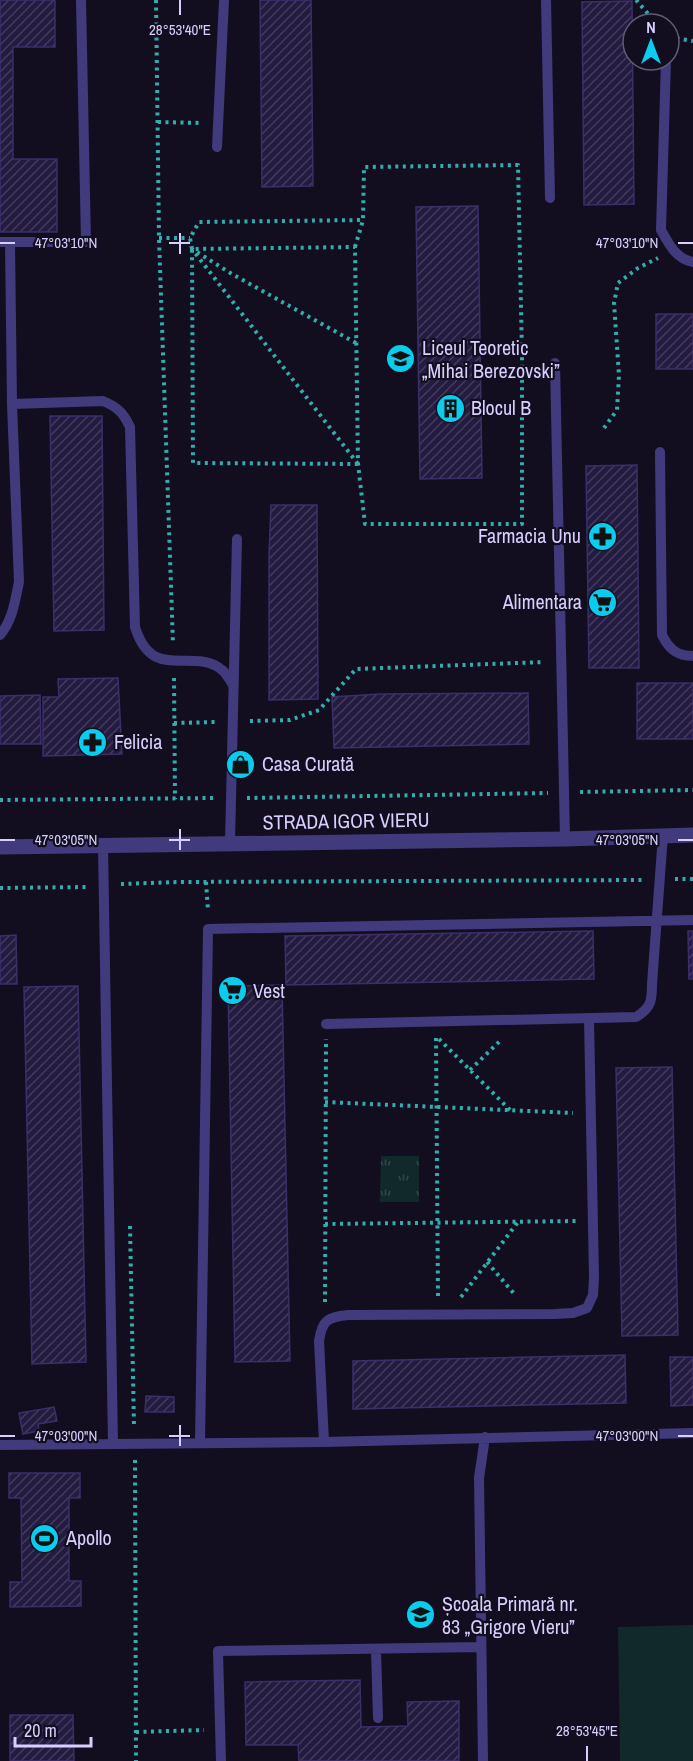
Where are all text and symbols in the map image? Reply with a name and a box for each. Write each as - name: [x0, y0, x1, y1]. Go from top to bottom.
- north arrow: [621, 12, 681, 72]
- text: N: [646, 16, 656, 38]
- text: 28°53'40"E: [149, 19, 211, 40]
- text: 47°03'10"N: [35, 232, 97, 253]
- text: 47°03'10"N: [596, 232, 658, 253]
- place label: Liceul Teoretic „Mihai Berezovski”: [422, 334, 560, 384]
- school or university icon: Liceul Teoretic „Mihai Berezovski”: [385, 343, 417, 375]
- building icon: Blocul B: [434, 392, 466, 424]
- place label: Blocul B: [471, 394, 531, 421]
- pharmacy icon: Farmacia Unu: [586, 520, 618, 552]
- place label: Farmacia Unu: [478, 522, 581, 549]
- supermarket icon: Alimentara: [587, 586, 619, 618]
- place label: Alimentara: [502, 588, 582, 615]
- pharmacy icon: Felicia: [77, 726, 109, 758]
- place label: Felicia: [114, 728, 162, 755]
- shop icon: Casa Curată: [225, 748, 257, 780]
- place label: Casa Curată: [262, 750, 354, 777]
- street label: STRADA IGOR VIERU: [262, 806, 430, 835]
- text: 47°03'05"N: [35, 829, 97, 850]
- text: 47°03'05"N: [596, 829, 658, 850]
- supermarket icon: Vest: [216, 975, 248, 1007]
- place label: Vest: [253, 977, 285, 1004]
- text: 47°03'00"N: [35, 1425, 97, 1446]
- text: 47°03'00"N: [596, 1425, 658, 1446]
- sports icon: Apollo: [29, 1522, 61, 1554]
- place label: Apollo: [65, 1524, 112, 1551]
- place label: Școala Primară nr. 83 „Grigore Vieru”: [442, 1590, 578, 1640]
- school or university icon: Școala Primară nr. 83 „Grigore Vieru”: [405, 1599, 437, 1631]
- scale bar: [15, 1710, 92, 1748]
- text: 20 m: [24, 1718, 57, 1743]
- text: 28°53'45"E: [556, 1720, 618, 1741]

